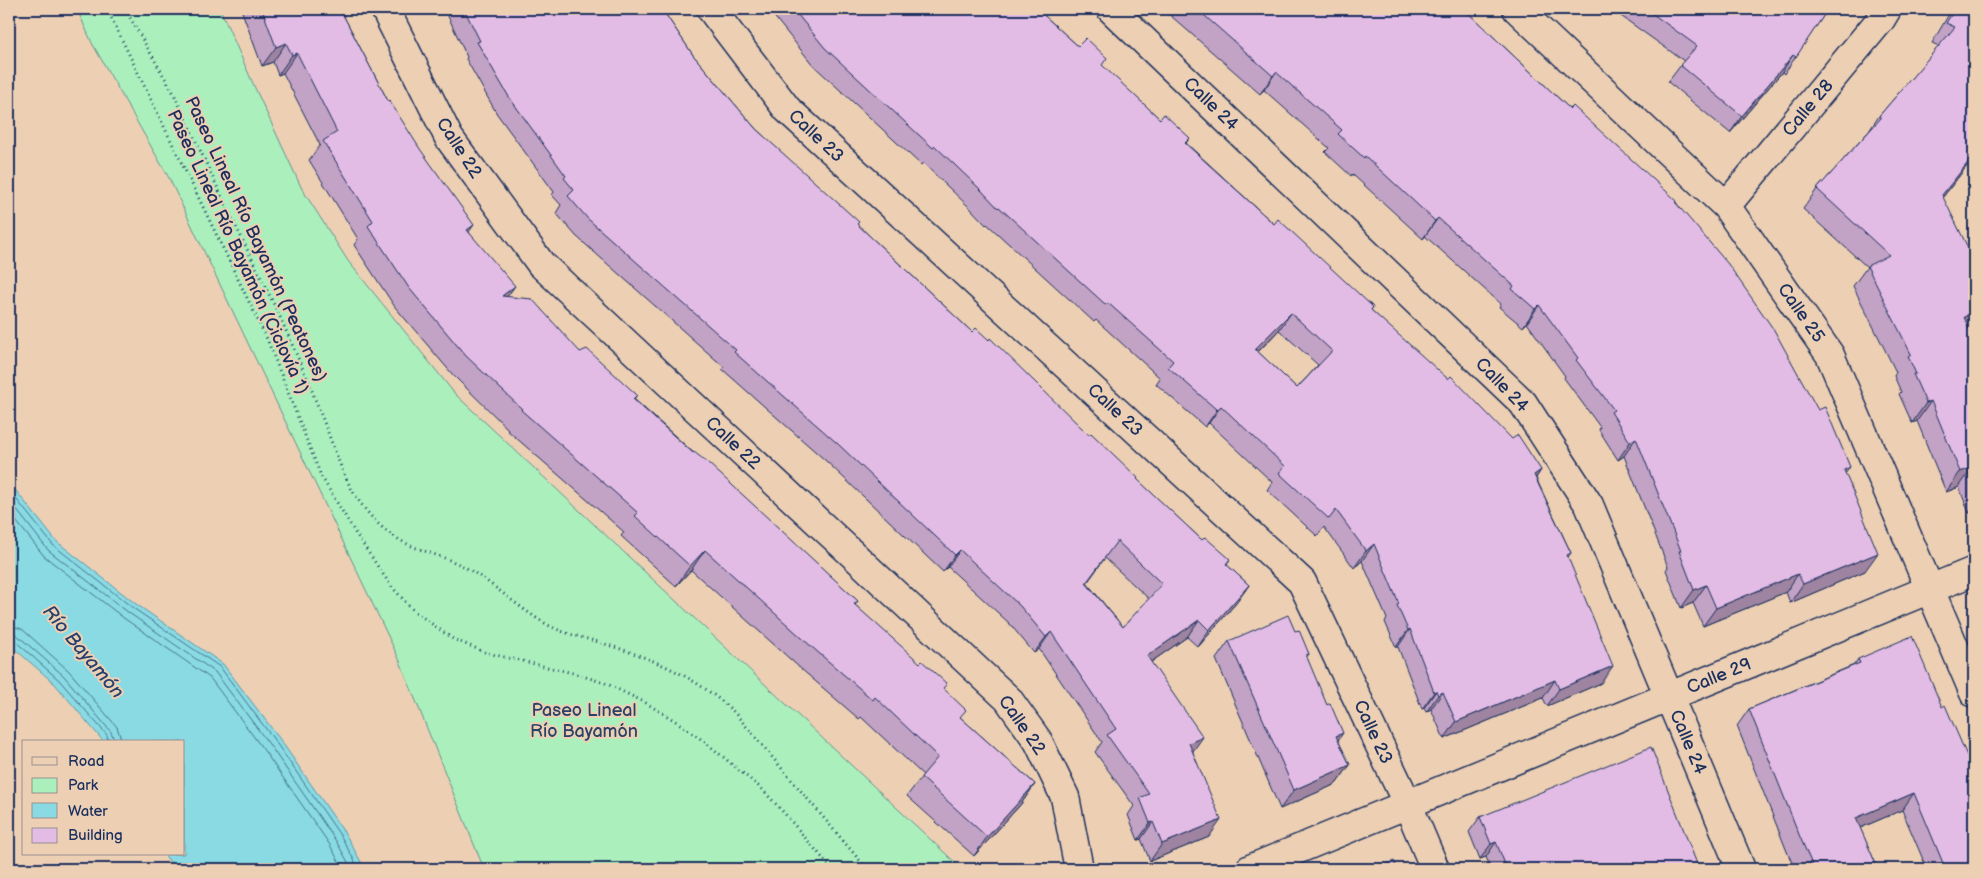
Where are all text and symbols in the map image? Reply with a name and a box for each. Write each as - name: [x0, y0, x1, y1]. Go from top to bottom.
- street label: Calle 24: [1179, 73, 1243, 135]
- street label: Calle 28: [1778, 75, 1838, 141]
- street label: Paseo Lineal Río Bayamón (Peatones): [181, 93, 331, 385]
- street label: Calle 23: [784, 105, 848, 167]
- street label: Paseo Lineal Río Bayamón (Ciclovía 1): [163, 107, 313, 397]
- street label: Calle 22: [432, 114, 486, 182]
- street label: Calle 25: [1773, 279, 1829, 347]
- street label: Calle 24: [1471, 353, 1533, 417]
- street label: Calle 23: [1083, 379, 1147, 441]
- street label: Calle 22: [701, 412, 765, 474]
- water label: Río Bayamón: [38, 601, 128, 703]
- street label: Calle 29: [1684, 654, 1754, 698]
- street label: Calle 22: [994, 691, 1050, 759]
- street label: Calle 23: [1349, 697, 1397, 767]
- park label: Paseo Lineal Río Bayamón: [530, 700, 638, 742]
- street label: Calle 24: [1665, 707, 1711, 777]
- legend: [22, 740, 185, 856]
- text: Road: [68, 752, 104, 771]
- text: Park: [68, 776, 99, 795]
- text: Water: [68, 802, 108, 821]
- text: Building: [68, 826, 123, 845]

